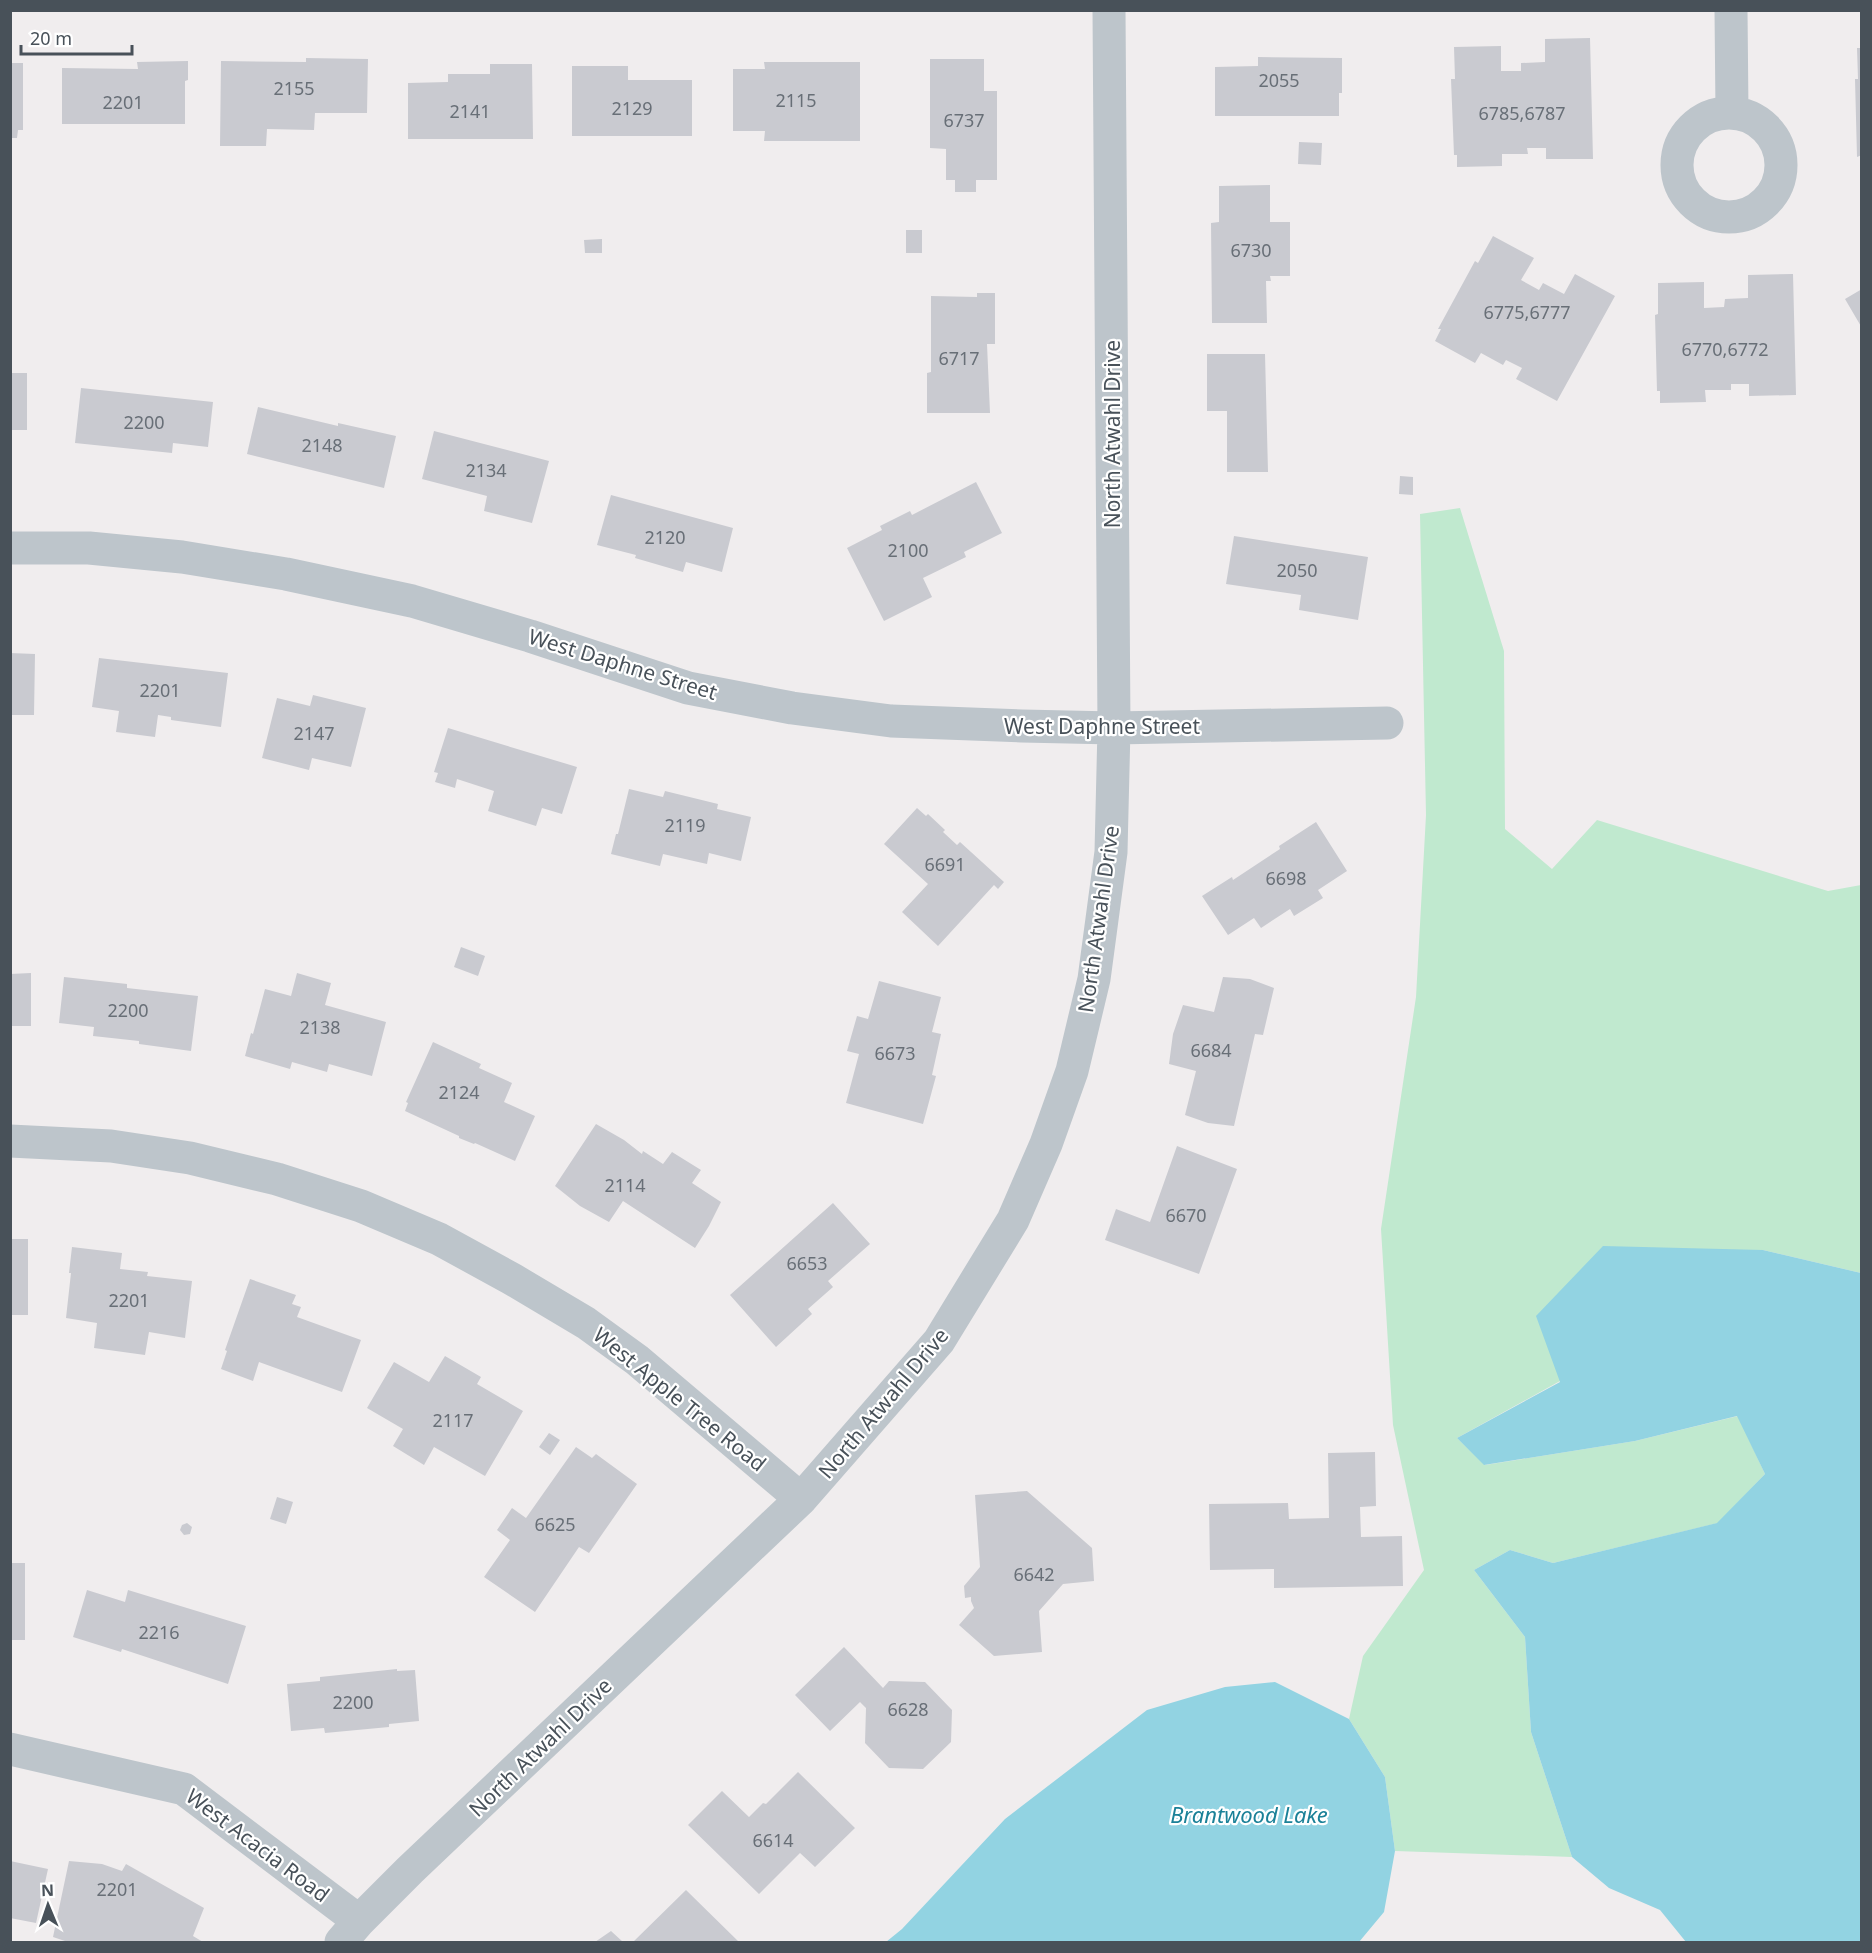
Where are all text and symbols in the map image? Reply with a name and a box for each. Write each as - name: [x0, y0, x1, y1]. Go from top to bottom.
- scale bar: [21, 18, 132, 56]
- text: 20 m: [30, 26, 72, 50]
- house number: 2055: [1258, 68, 1300, 92]
- house number: 2155: [273, 76, 315, 100]
- house number: 2115: [775, 88, 817, 112]
- house number: 2201: [102, 90, 144, 114]
- house number: 2129: [611, 96, 653, 120]
- house number: 2141: [449, 99, 491, 123]
- house number: 6785,6787: [1478, 101, 1566, 125]
- house number: 6737: [943, 108, 985, 132]
- house number: 6730: [1230, 238, 1272, 262]
- house number: 6775,6777: [1483, 300, 1571, 324]
- house number: 6770,6772: [1681, 337, 1769, 361]
- street label: North Atwahl Drive: [1098, 340, 1126, 528]
- house number: 6717: [938, 346, 980, 370]
- house number: 2200: [123, 410, 165, 434]
- house number: 2148: [301, 433, 343, 457]
- house number: 2134: [465, 458, 507, 482]
- house number: 2120: [644, 525, 686, 549]
- house number: 2100: [887, 538, 929, 562]
- house number: 2050: [1276, 558, 1318, 582]
- street label: West Daphne Street: [525, 622, 721, 706]
- house number: 2201: [139, 678, 181, 702]
- street label: West Daphne Street: [1004, 712, 1200, 740]
- house number: 2147: [293, 721, 335, 745]
- house number: 2119: [664, 813, 706, 837]
- street label: North Atwahl Drive: [1071, 824, 1125, 1014]
- house number: 6691: [924, 852, 966, 876]
- house number: 6698: [1265, 866, 1307, 890]
- house number: 2200: [107, 998, 149, 1022]
- house number: 2138: [299, 1015, 341, 1039]
- house number: 6684: [1190, 1038, 1232, 1062]
- house number: 6673: [874, 1041, 916, 1065]
- house number: 2124: [438, 1080, 480, 1104]
- house number: 2114: [604, 1173, 646, 1197]
- house number: 6670: [1165, 1203, 1207, 1227]
- house number: 6653: [786, 1251, 828, 1275]
- house number: 2201: [108, 1288, 150, 1312]
- street label: West Apple Tree Road: [588, 1321, 772, 1477]
- street label: North Atwahl Drive: [812, 1322, 954, 1484]
- house number: 2117: [432, 1408, 474, 1432]
- house number: 6625: [534, 1512, 576, 1536]
- house number: 6642: [1013, 1562, 1055, 1586]
- house number: 2216: [138, 1620, 180, 1644]
- street label: North Atwahl Drive: [462, 1671, 618, 1823]
- house number: 2200: [332, 1690, 374, 1714]
- house number: 6628: [887, 1697, 929, 1721]
- street label: West Acacia Road: [181, 1782, 335, 1908]
- water label: Brantwood Lake: [1170, 1799, 1328, 1829]
- house number: 6614: [752, 1828, 794, 1852]
- north arrow: [18, 1875, 78, 1935]
- house number: 2201: [96, 1877, 138, 1901]
- text: N: [41, 1879, 54, 1901]

